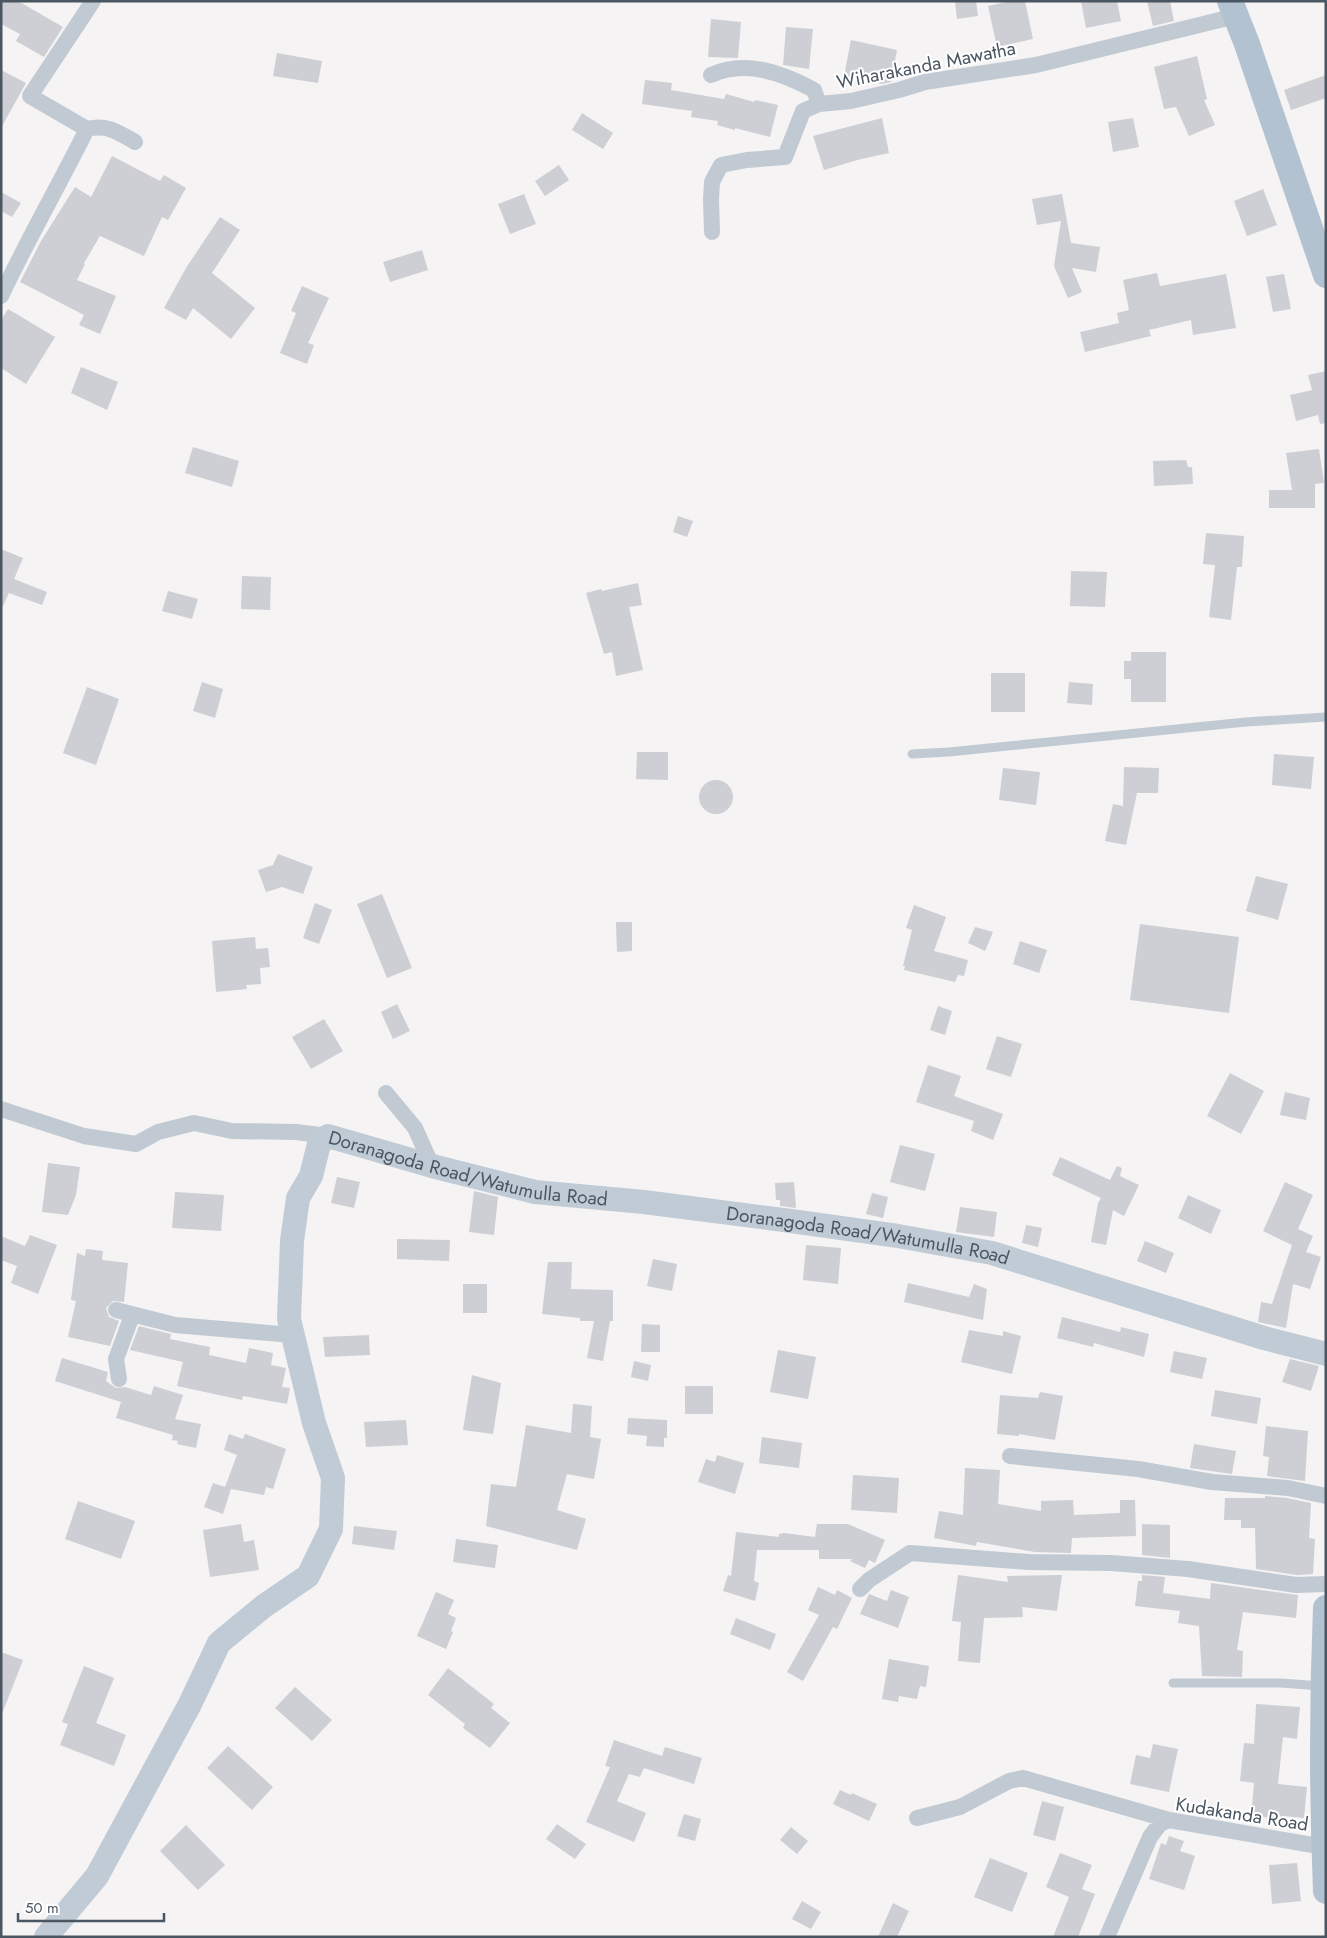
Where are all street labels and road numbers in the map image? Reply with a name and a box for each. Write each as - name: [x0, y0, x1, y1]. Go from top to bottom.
- street label: Wiharakanda Mawatha: [834, 34, 1018, 96]
- street label: Doranagoda Road/Watumulla Road: [325, 1123, 609, 1212]
- street label: Doranagoda Road/Watumulla Road: [725, 1199, 1013, 1271]
- street label: Kudakanda Road: [1174, 1790, 1310, 1838]

